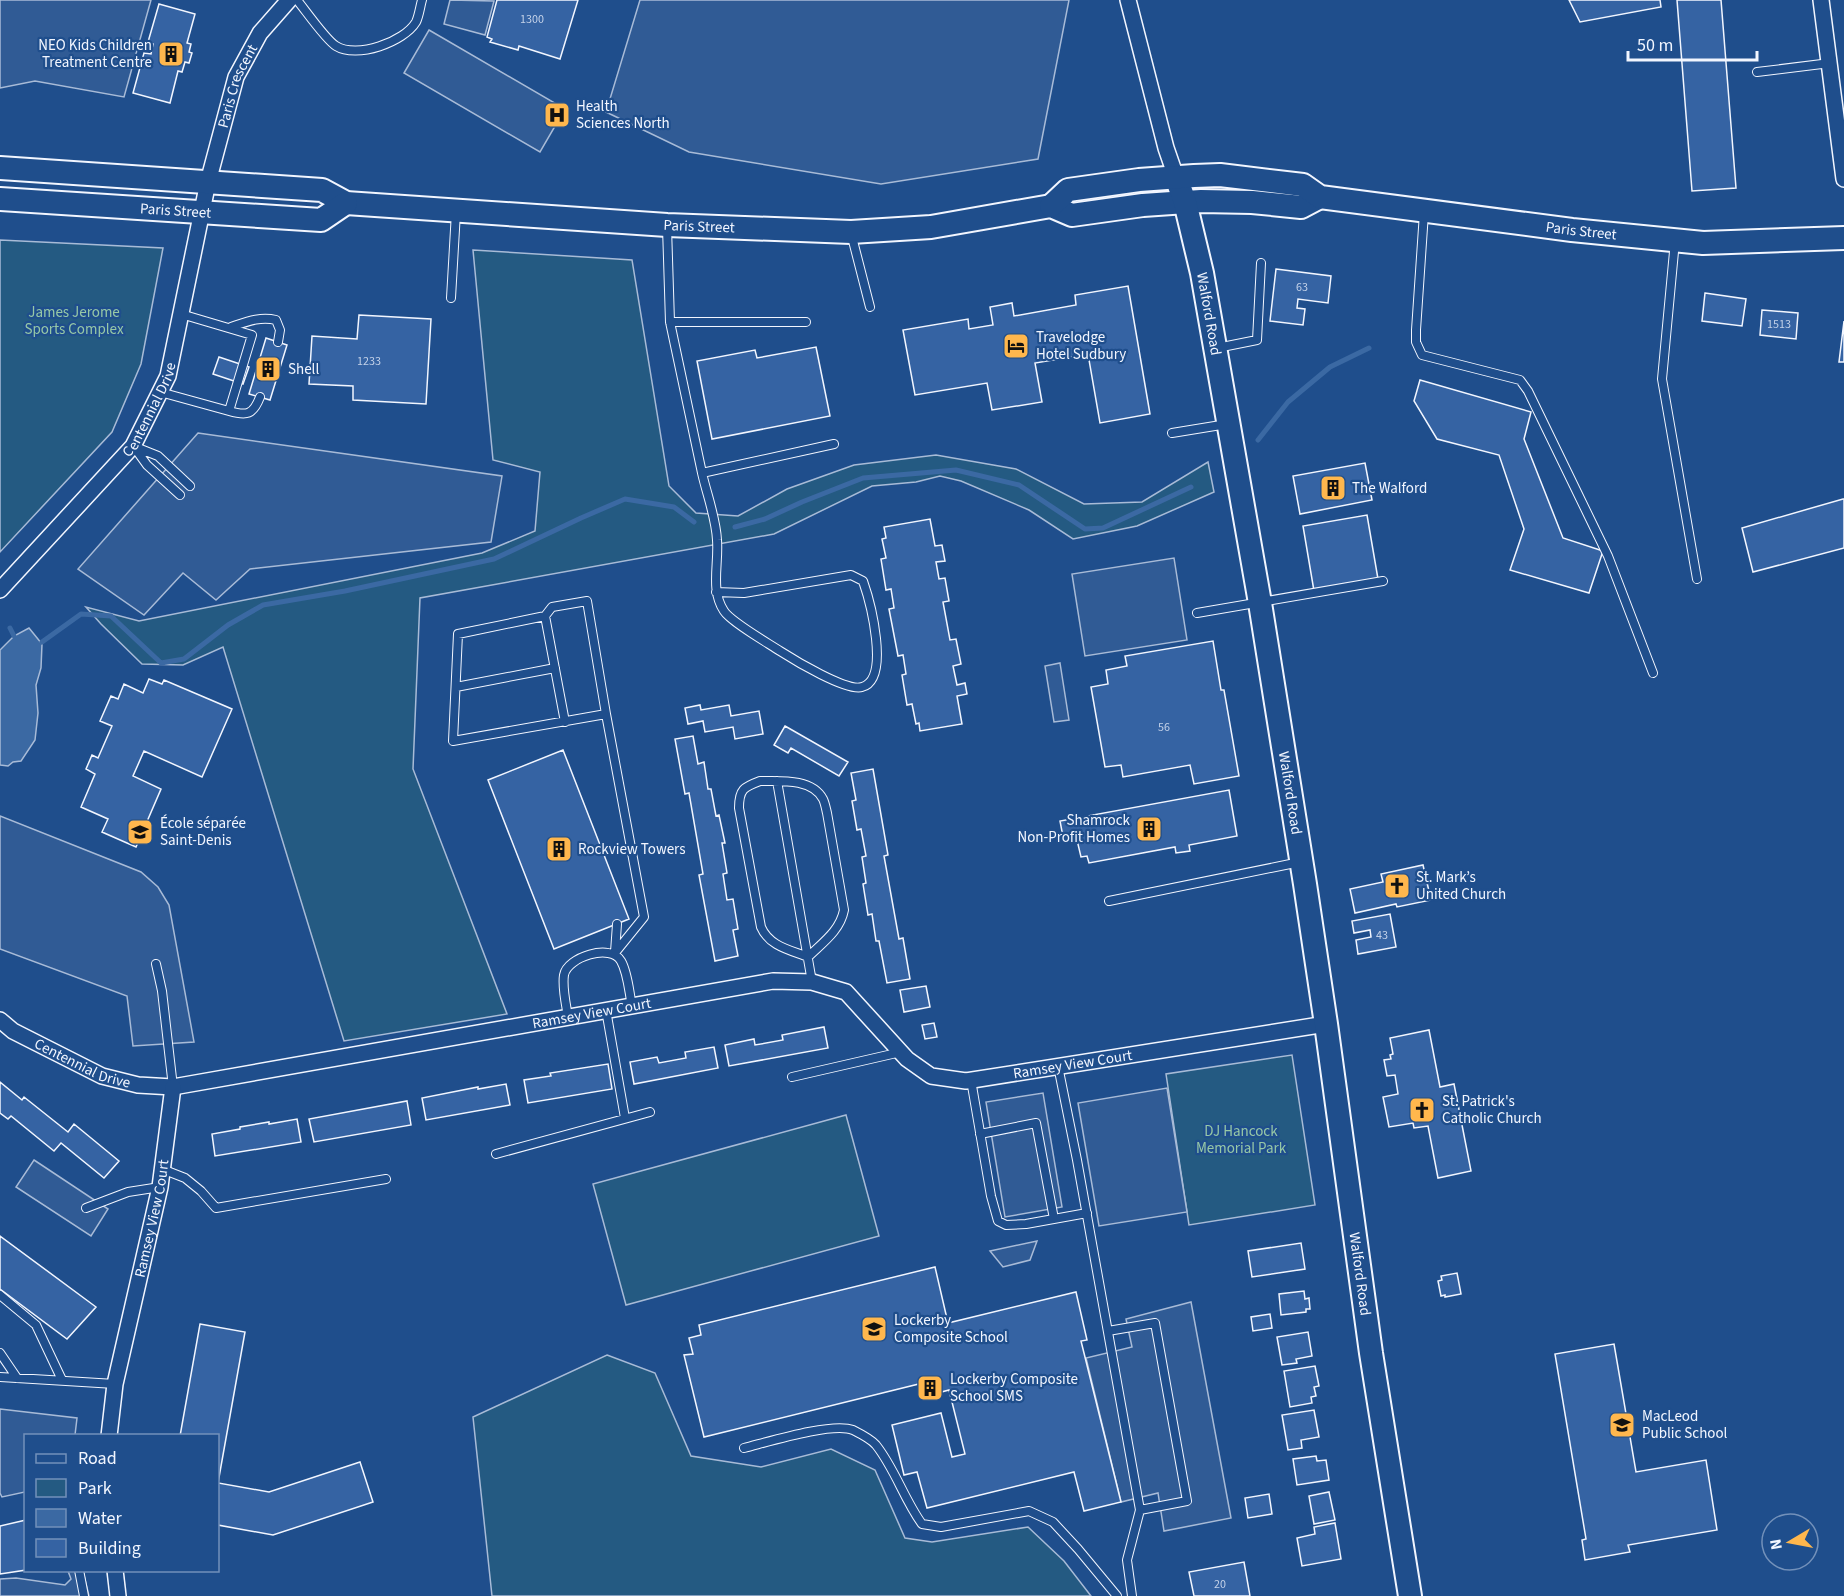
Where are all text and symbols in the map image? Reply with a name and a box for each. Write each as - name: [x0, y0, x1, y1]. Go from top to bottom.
- house number: 1300: [520, 11, 544, 28]
- scale bar: [1628, 24, 1757, 62]
- text: 50 m: [1637, 33, 1673, 58]
- place label: NEO Kids Children Treatment Centre: [38, 35, 152, 73]
- building icon: NEO Kids Children Treatment Centre: [156, 39, 186, 69]
- street label: Paris Crescent: [213, 40, 263, 130]
- place label: Health Sciences North: [576, 96, 670, 134]
- hospital icon: Health Sciences North: [542, 100, 572, 130]
- street label: Paris Street: [139, 198, 212, 224]
- street label: Paris Street: [663, 215, 735, 239]
- street label: Paris Street: [1544, 217, 1618, 245]
- street label: Walford Road: [1191, 271, 1226, 357]
- house number: 63: [1296, 279, 1308, 296]
- park label: James Jerome Sports Complex: [24, 302, 124, 340]
- house number: 1513: [1767, 316, 1791, 333]
- place label: Travelodge Hotel Sudbury: [1036, 327, 1126, 365]
- hotel icon: Travelodge Hotel Sudbury: [1001, 331, 1031, 361]
- house number: 1233: [357, 353, 381, 370]
- building icon: Shell: [253, 354, 283, 384]
- place label: Shell: [288, 359, 319, 380]
- street label: Centennial Drive: [118, 361, 182, 462]
- building icon: The Walford: [1318, 473, 1348, 503]
- place label: The Walford: [1352, 478, 1427, 499]
- house number: 56: [1158, 719, 1170, 736]
- street label: Walford Road: [1273, 750, 1307, 836]
- place label: Shamrock Non-Profit Homes: [1017, 810, 1131, 848]
- place label: École séparée Saint-Denis: [160, 813, 246, 851]
- building icon: Shamrock Non-Profit Homes: [1134, 814, 1164, 844]
- school or university icon: École séparée Saint-Denis: [125, 817, 155, 847]
- building icon: Rockview Towers: [544, 834, 574, 864]
- place label: Rockview Towers: [578, 839, 686, 860]
- place label: St. Mark’s United Church: [1416, 867, 1506, 905]
- church icon: St. Mark’s United Church: [1382, 871, 1412, 901]
- house number: 43: [1376, 927, 1388, 944]
- street label: Ramsey View Court: [531, 993, 653, 1034]
- street label: Centennial Drive: [30, 1033, 133, 1094]
- street label: Ramsey View Court: [1012, 1045, 1134, 1084]
- place label: St. Patrick's Catholic Church: [1442, 1091, 1542, 1129]
- church icon: St. Patrick's Catholic Church: [1407, 1095, 1437, 1125]
- park label: DJ Hancock Memorial Park: [1196, 1121, 1287, 1159]
- street label: Ramsey View Court: [130, 1158, 174, 1280]
- street label: Walford Road: [1344, 1231, 1376, 1317]
- place label: Lockerby Composite School: [894, 1310, 1008, 1348]
- school or university icon: Lockerby Composite School: [859, 1314, 889, 1344]
- place label: Lockerby Composite School SMS: [950, 1369, 1078, 1407]
- building icon: Lockerby Composite School SMS: [915, 1373, 945, 1403]
- place label: MacLeod Public School: [1642, 1406, 1728, 1444]
- school or university icon: MacLeod Public School: [1607, 1410, 1637, 1440]
- legend: [24, 1434, 219, 1572]
- text: Road: [78, 1446, 117, 1471]
- text: Park: [78, 1476, 112, 1501]
- text: Water: [78, 1506, 122, 1531]
- north arrow: [1760, 1512, 1820, 1572]
- text: Building: [78, 1536, 141, 1561]
- text: N: [1764, 1537, 1788, 1552]
- house number: 20: [1214, 1576, 1226, 1593]

